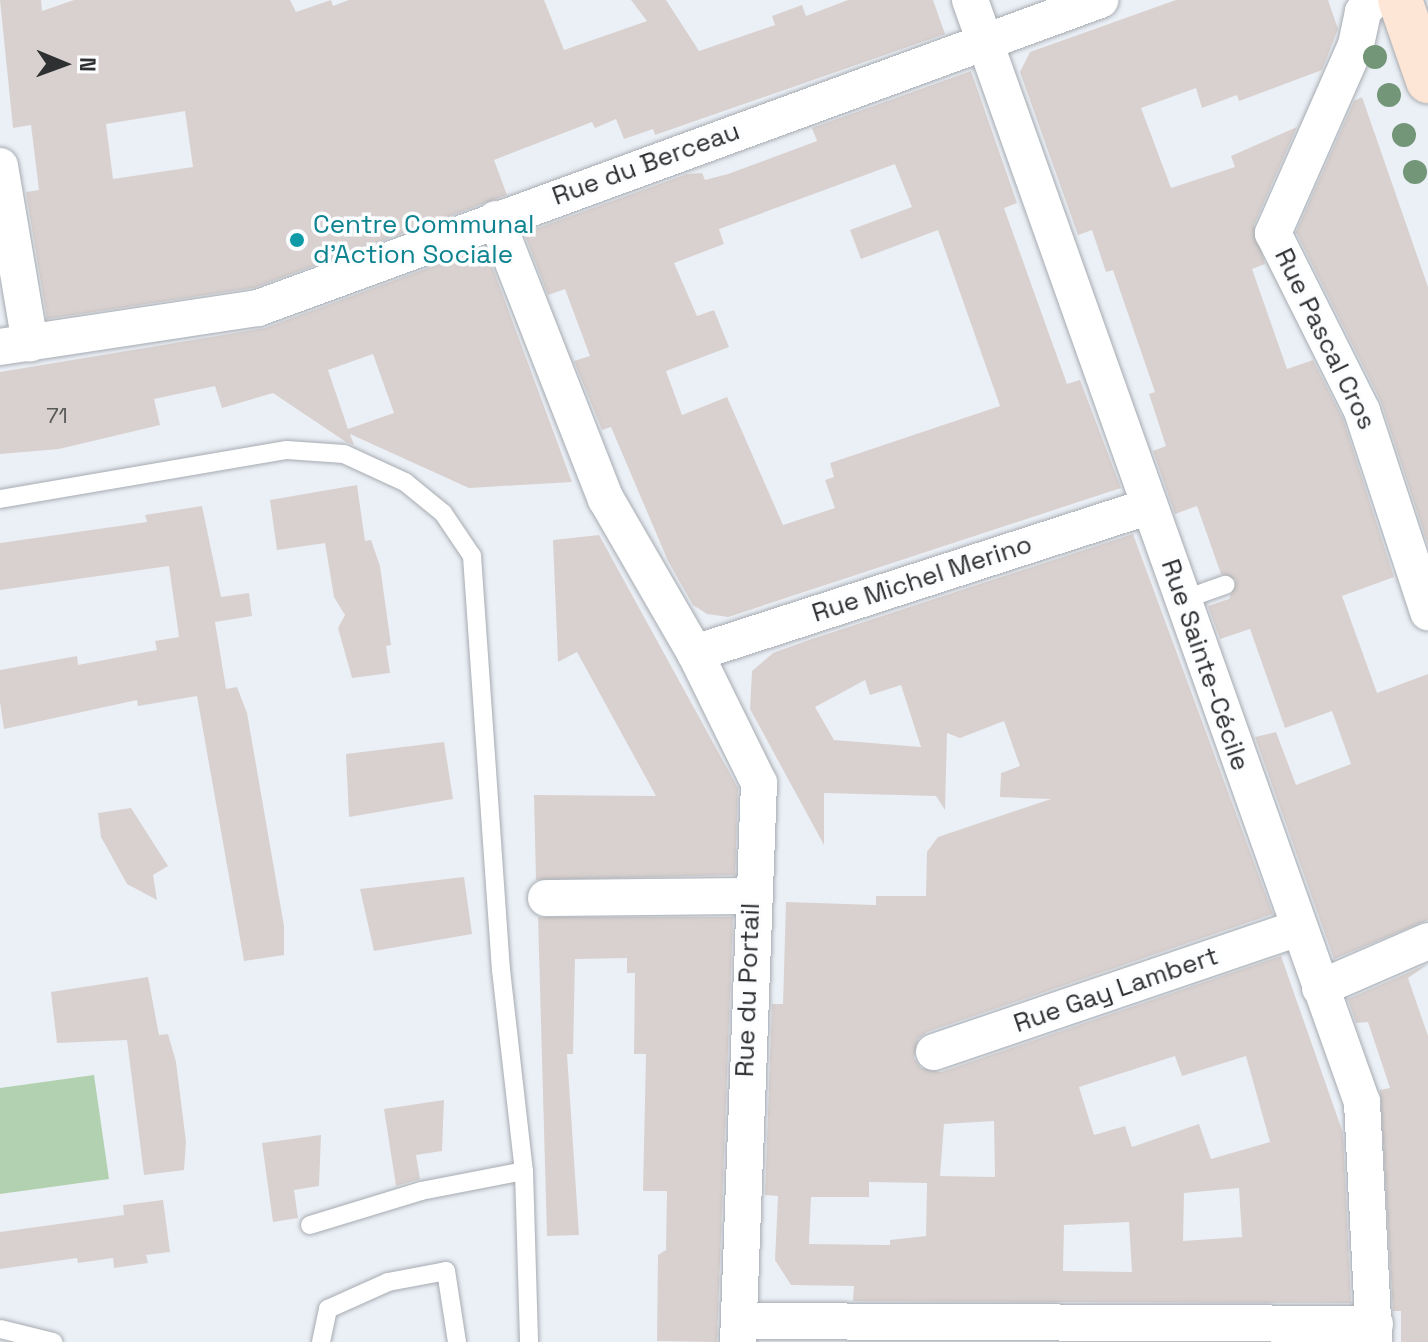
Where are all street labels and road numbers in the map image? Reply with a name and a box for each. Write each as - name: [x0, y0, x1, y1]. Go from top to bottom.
- street label: Rue du Berceau: [548, 116, 744, 212]
- street label: Rue Pascal Cros: [1268, 243, 1382, 435]
- street label: Rue Michel Merino: [808, 529, 1036, 629]
- street label: Rue Sainte-Cécile: [1154, 555, 1256, 775]
- street label: Rue du Portail: [729, 902, 767, 1078]
- street label: Rue Gay Lambert: [1010, 940, 1222, 1040]

